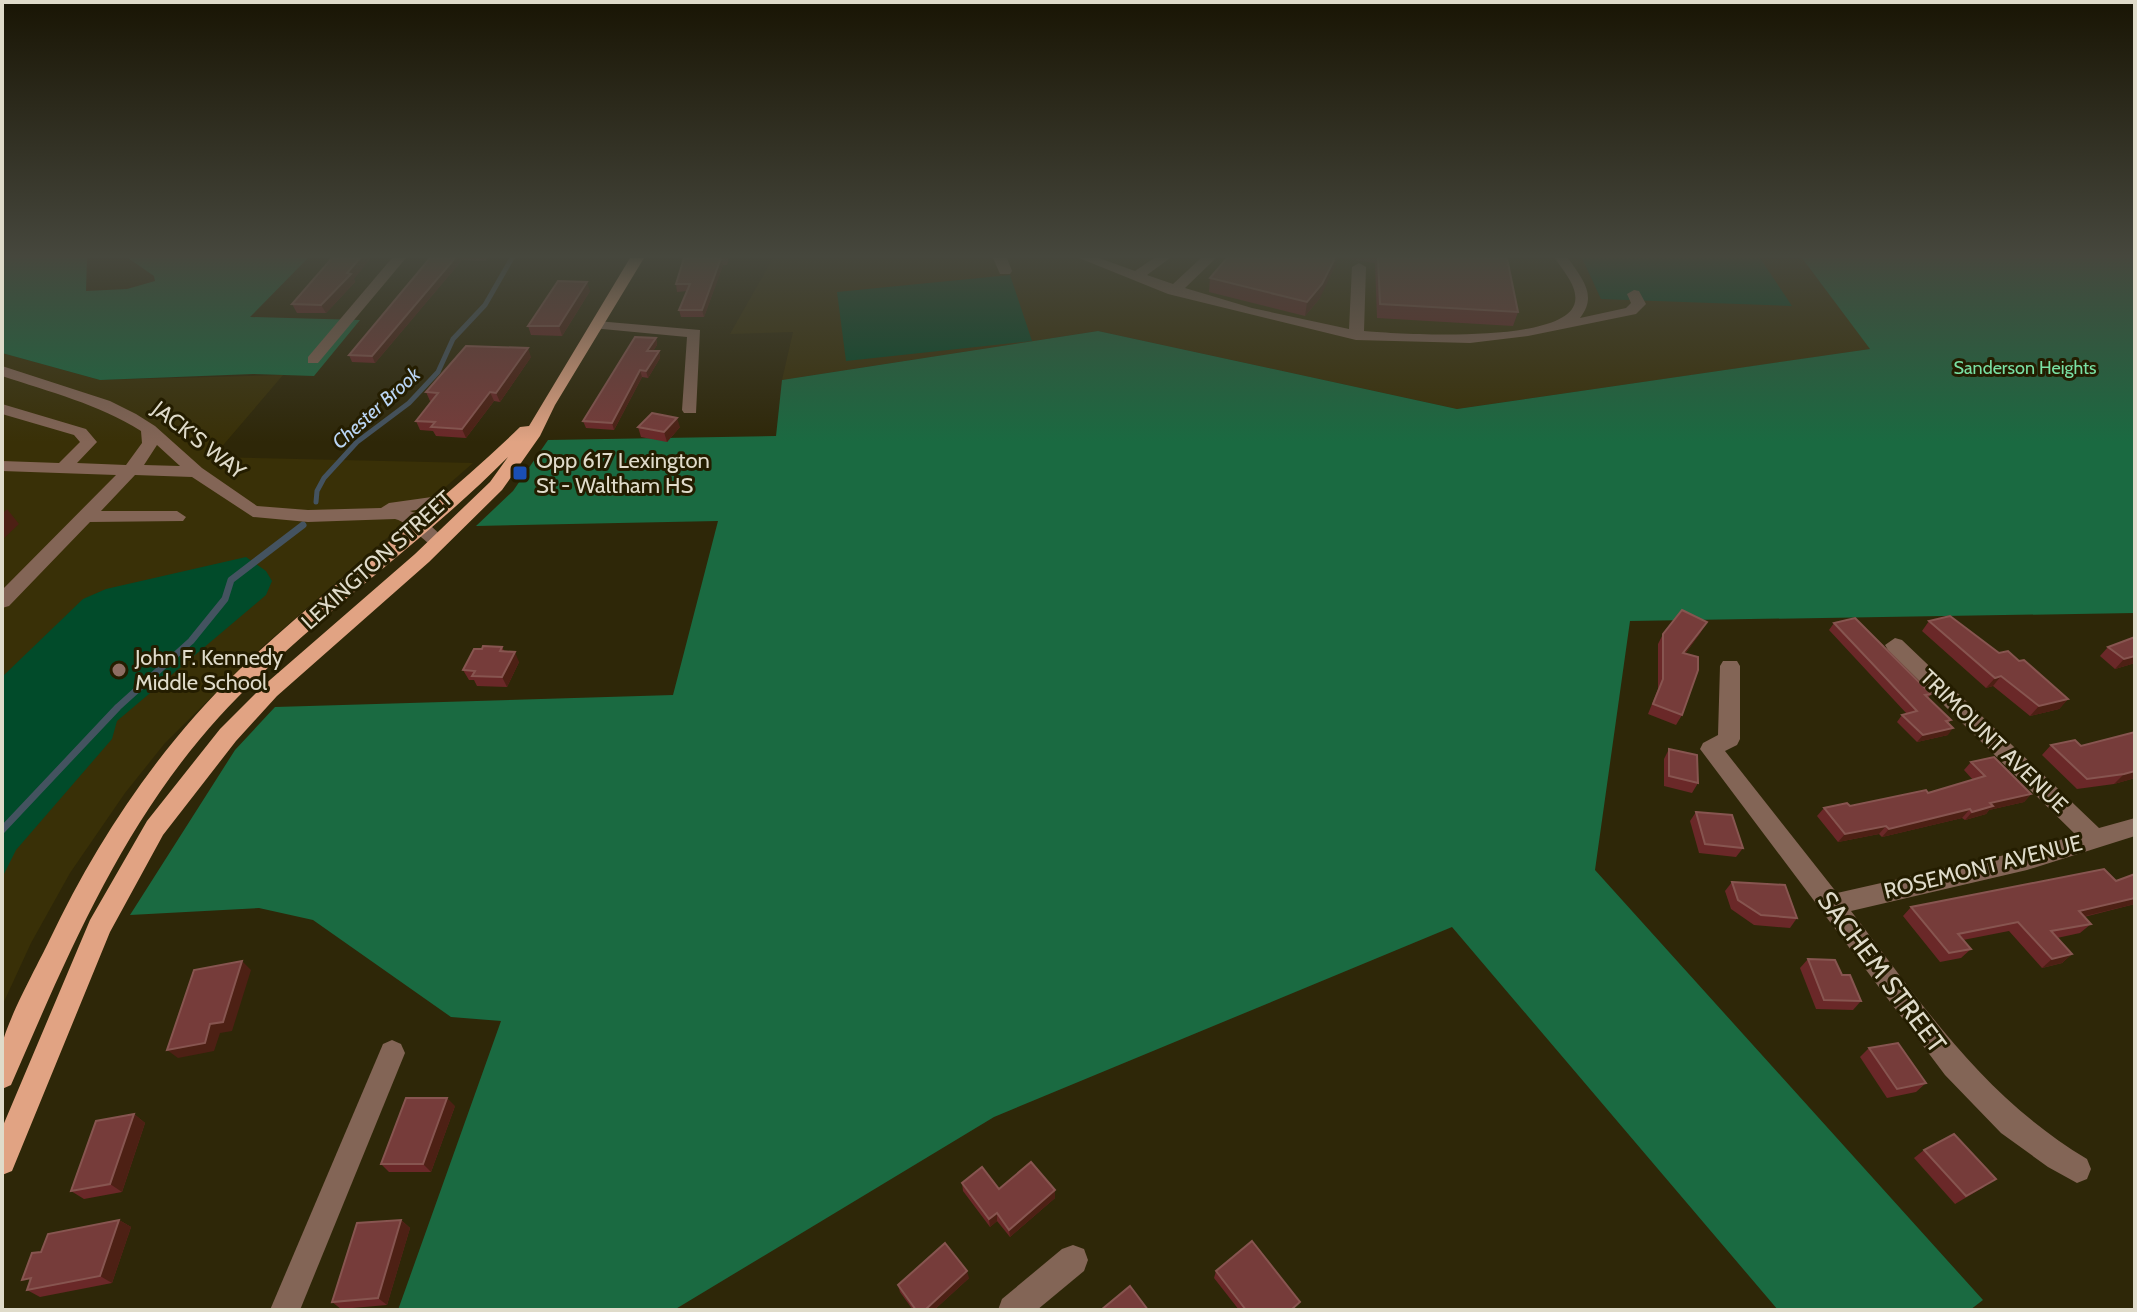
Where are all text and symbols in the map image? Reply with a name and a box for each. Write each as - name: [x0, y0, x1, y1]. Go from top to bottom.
- park label: Sanderson Heights: [1953, 357, 2097, 379]
- water label: Chester Brook: [327, 361, 426, 454]
- street label: JACK'S WAY: [146, 395, 252, 485]
- place label: Opp 617 Lexington St - Waltham HS: [536, 447, 710, 499]
- marker: Opp 617 Lexington St - Waltham HS: [511, 464, 529, 482]
- street label: LEXINGTON STREET: [296, 485, 459, 635]
- place label: John F. Kennedy Middle School: [134, 644, 283, 696]
- marker: John F. Kennedy Middle School: [110, 661, 128, 679]
- street label: TRIMOUNT AVENUE: [1914, 664, 2074, 818]
- street label: ROSEMONT AVENUE: [1881, 829, 2085, 905]
- street label: SACHEM STREET: [1811, 885, 1953, 1059]

